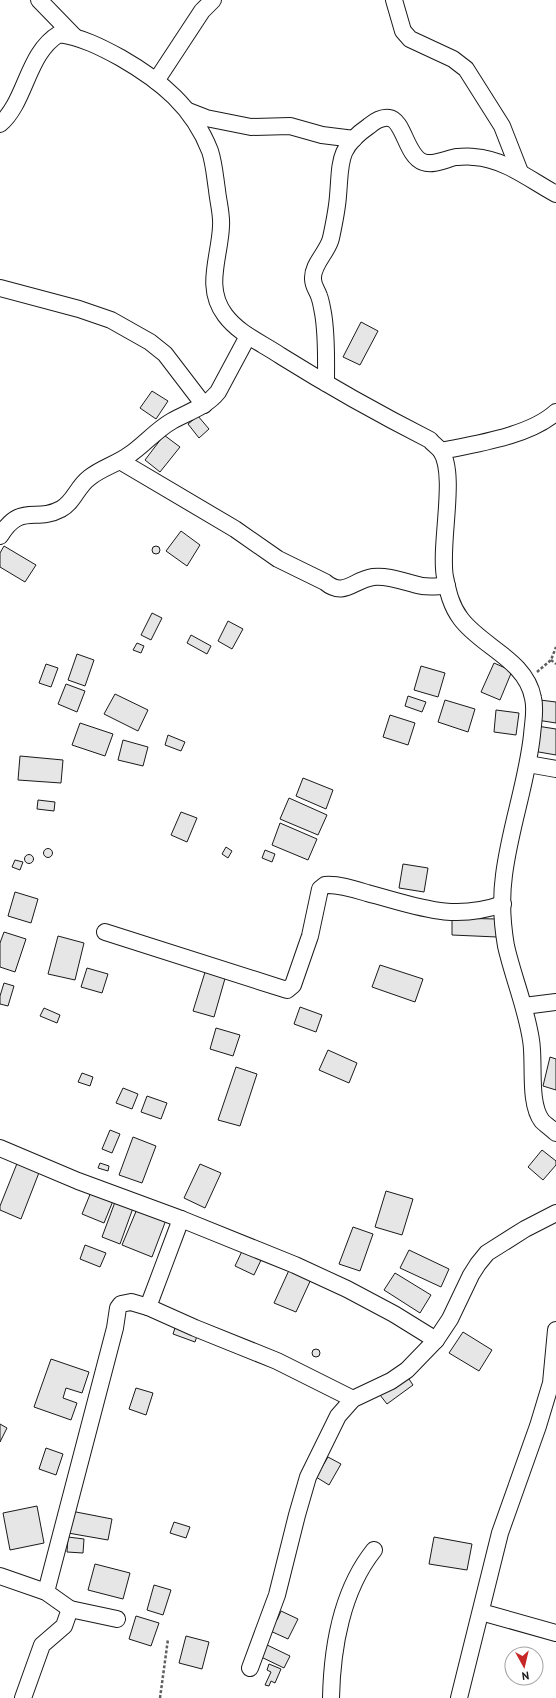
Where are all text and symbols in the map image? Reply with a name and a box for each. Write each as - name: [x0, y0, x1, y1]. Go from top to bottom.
- north arrow: [504, 1646, 544, 1686]
- text: N: [521, 1668, 530, 1683]

